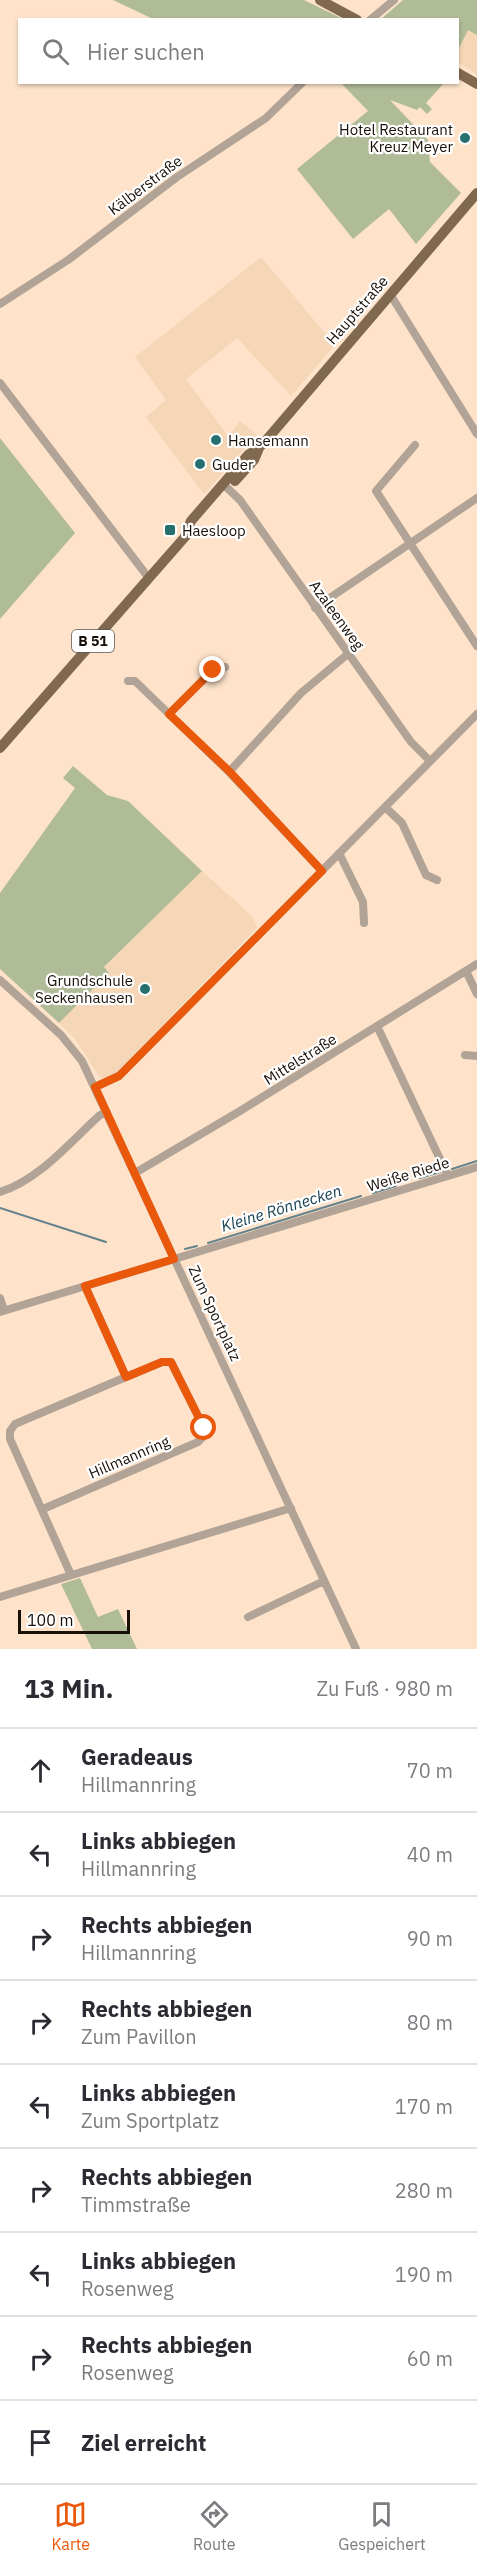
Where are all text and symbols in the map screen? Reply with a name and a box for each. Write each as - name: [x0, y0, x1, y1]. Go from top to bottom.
- search box: [18, 18, 459, 84]
- icon: search: [39, 35, 72, 68]
- text: Hier suchen: [87, 37, 205, 66]
- place label: Hotel Restaurant Kreuz Meyer: [339, 120, 453, 156]
- marker: Hotel Restaurant Kreuz Meyer: [458, 131, 472, 145]
- street label: Kälberstraße: [104, 151, 186, 219]
- street label: Hauptstraße: [322, 272, 392, 348]
- place label: Hansemann: [228, 431, 309, 450]
- marker: Hansemann: [209, 433, 223, 447]
- place label: Guder: [212, 455, 254, 474]
- marker: Guder: [193, 457, 207, 471]
- place label: Haesloop: [182, 521, 246, 540]
- marker: Haesloop: [163, 523, 177, 537]
- street label: Azaleenweg: [305, 577, 369, 654]
- road number: B 51: [72, 630, 114, 652]
- route end: [199, 656, 225, 682]
- place label: Grundschule Seckenhausen: [35, 971, 133, 1007]
- marker: Grundschule Seckenhausen: [138, 982, 152, 996]
- street label: Mittelstraße: [260, 1029, 340, 1089]
- street label: Weiße Riede: [365, 1152, 451, 1196]
- water label: Kleine Rönnecken: [218, 1180, 344, 1236]
- street label: Zum Sportplatz: [185, 1262, 245, 1364]
- route start: [190, 1414, 216, 1440]
- street label: Hillmannring: [86, 1431, 172, 1483]
- scale bar: [18, 1607, 130, 1634]
- text: 100 m: [27, 1610, 74, 1630]
- text: 13 Min.: [24, 1671, 114, 1705]
- text: Zu Fuß · 980 m: [316, 1675, 453, 1702]
- text: Geradeaus: [81, 1742, 193, 1771]
- icon: ahead: [24, 1754, 57, 1787]
- text: 70 m: [407, 1757, 453, 1784]
- text: Hillmannring: [81, 1771, 196, 1798]
- text: Links abbiegen: [81, 1826, 236, 1855]
- icon: left: [24, 1838, 57, 1871]
- text: 40 m: [407, 1841, 453, 1868]
- text: Hillmannring: [81, 1855, 196, 1882]
- text: Rechts abbiegen: [81, 1910, 252, 1939]
- icon: right: [24, 1922, 57, 1955]
- text: 90 m: [407, 1925, 453, 1952]
- text: Hillmannring: [81, 1939, 196, 1966]
- text: Rechts abbiegen: [81, 1994, 252, 2023]
- icon: right: [24, 2006, 57, 2039]
- text: 80 m: [407, 2009, 453, 2036]
- text: Zum Pavillon: [81, 2023, 197, 2050]
- text: Links abbiegen: [81, 2078, 236, 2107]
- icon: left: [24, 2090, 57, 2123]
- text: 170 m: [395, 2093, 453, 2120]
- text: Zum Sportplatz: [81, 2107, 219, 2134]
- text: Rechts abbiegen: [81, 2162, 252, 2191]
- icon: right: [24, 2174, 57, 2207]
- text: 280 m: [395, 2177, 453, 2204]
- text: Timmstraße: [81, 2191, 191, 2218]
- text: Links abbiegen: [81, 2246, 236, 2275]
- icon: left: [24, 2258, 57, 2291]
- text: 190 m: [395, 2261, 453, 2288]
- text: Rosenweg: [81, 2275, 173, 2302]
- text: Rechts abbiegen: [81, 2330, 252, 2359]
- icon: right: [24, 2342, 57, 2375]
- text: 60 m: [407, 2345, 453, 2372]
- text: Rosenweg: [81, 2359, 173, 2386]
- icon: arrive: [24, 2426, 57, 2459]
- text: Ziel erreicht: [81, 2428, 206, 2457]
- tab: Karte: [51, 2498, 90, 2554]
- tab: Route: [193, 2498, 235, 2554]
- tab: Gespeichert: [338, 2498, 426, 2554]

